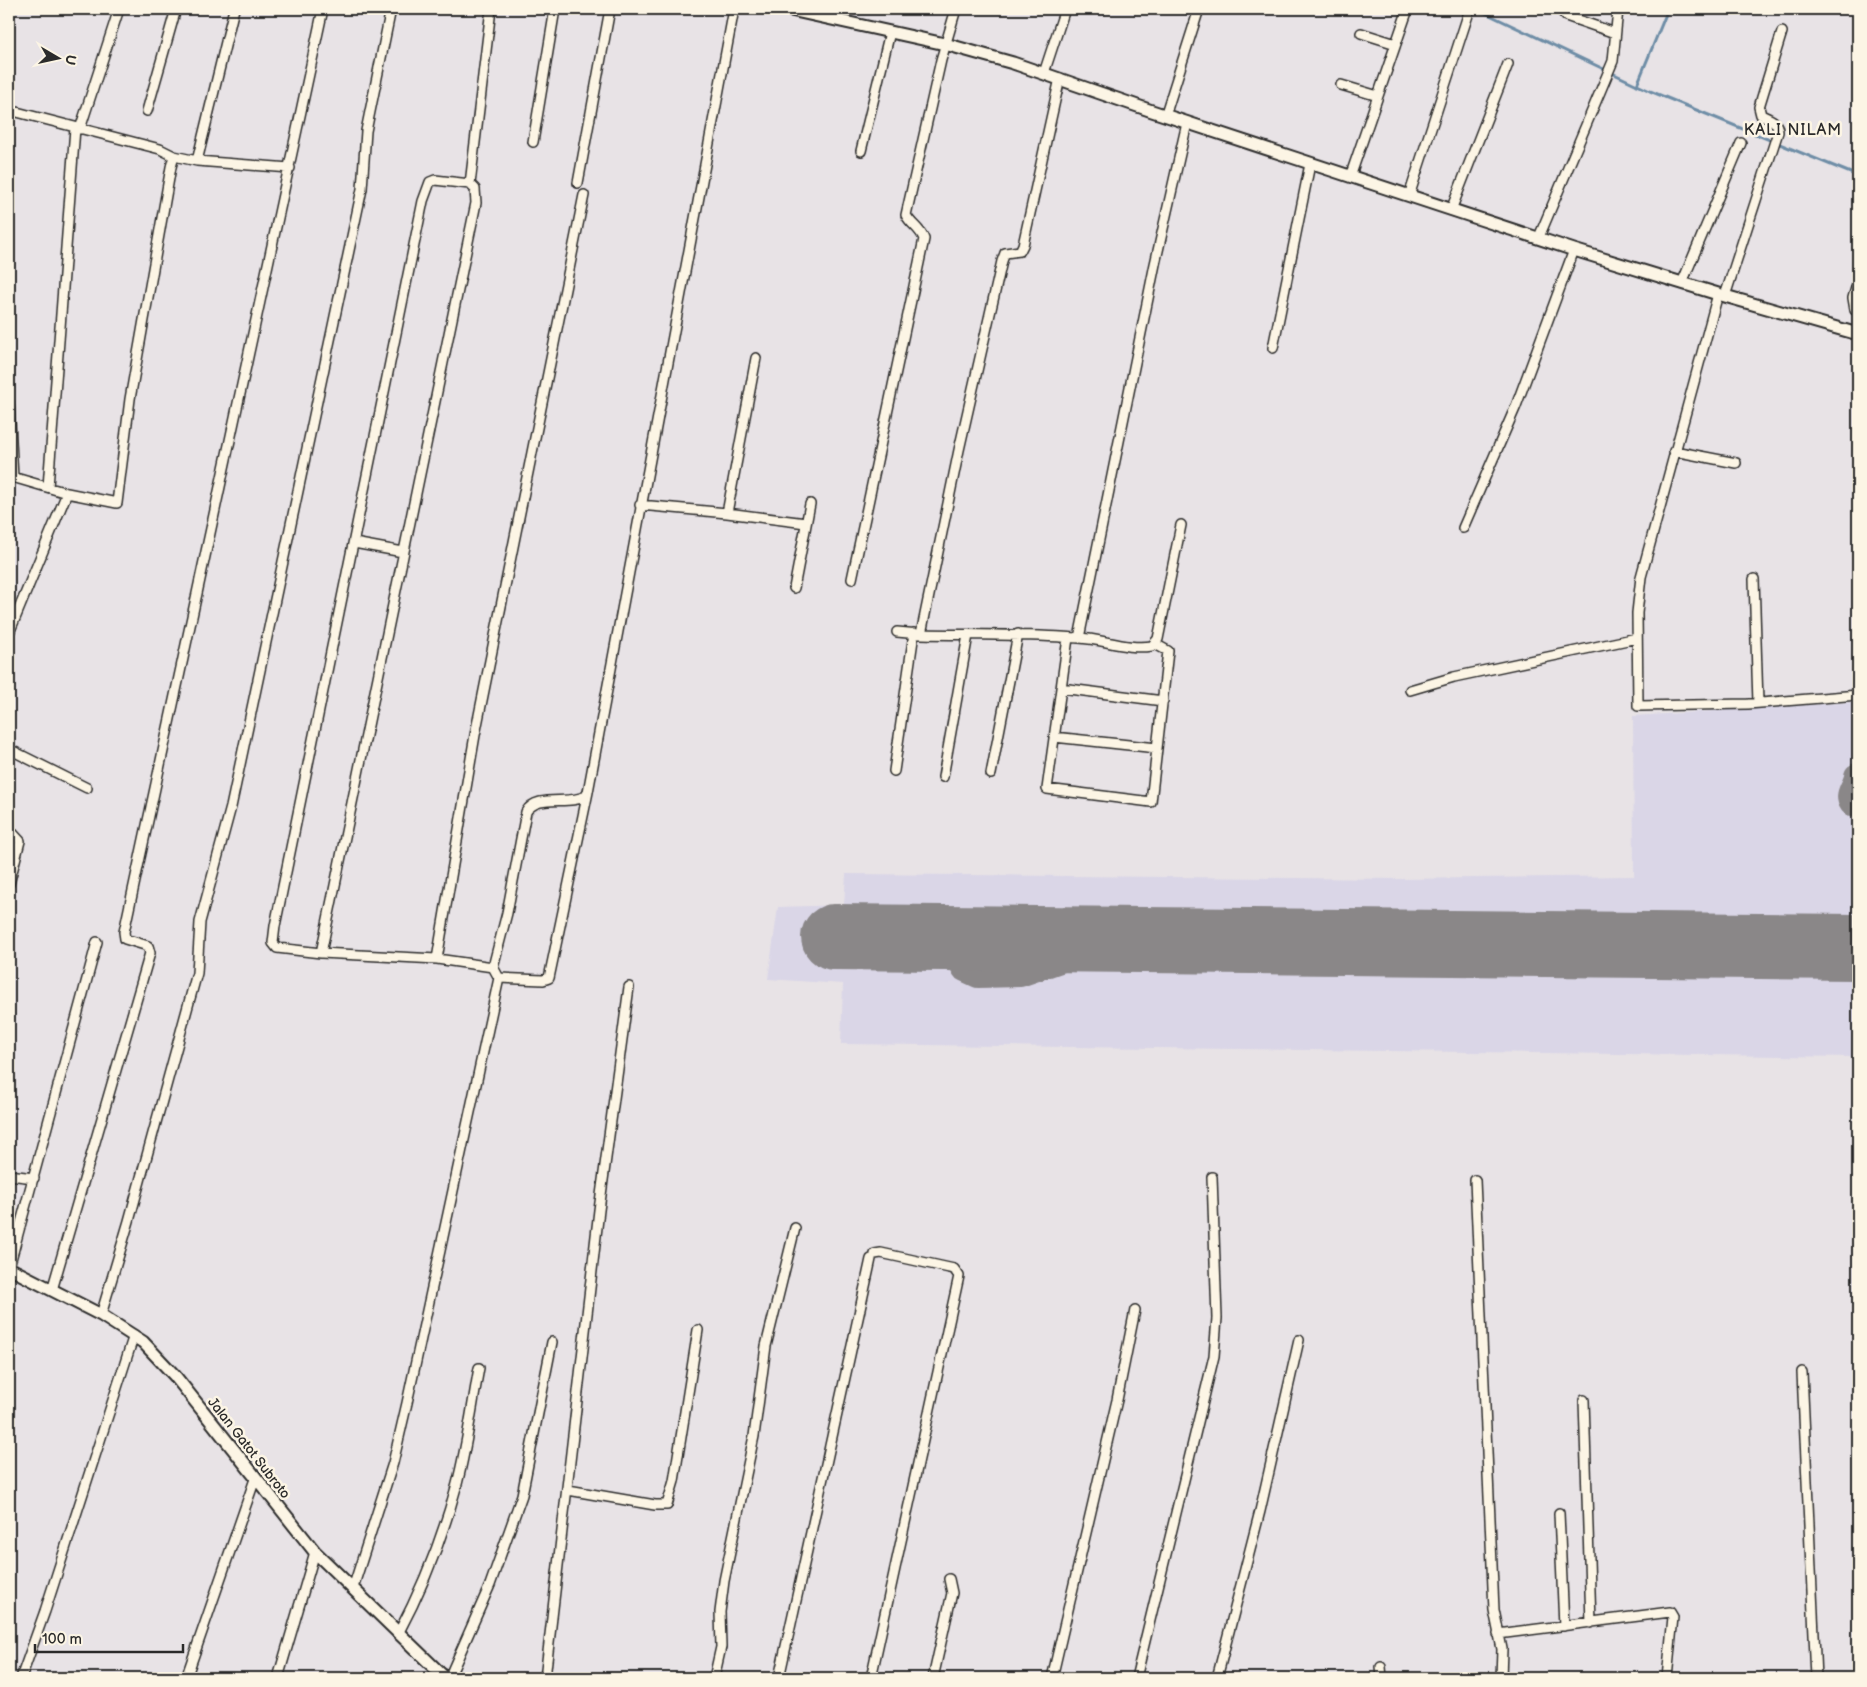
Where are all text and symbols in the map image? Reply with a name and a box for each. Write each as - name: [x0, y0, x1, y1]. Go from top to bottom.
- north arrow: [32, 32, 82, 82]
- text: U: [61, 54, 80, 66]
- district label: KALI NILAM: [1744, 121, 1842, 140]
- street label: Jalan Gatot Subroto: [204, 1394, 294, 1502]
- scale bar: [35, 1622, 182, 1654]
- text: 100 m: [42, 1630, 82, 1649]

